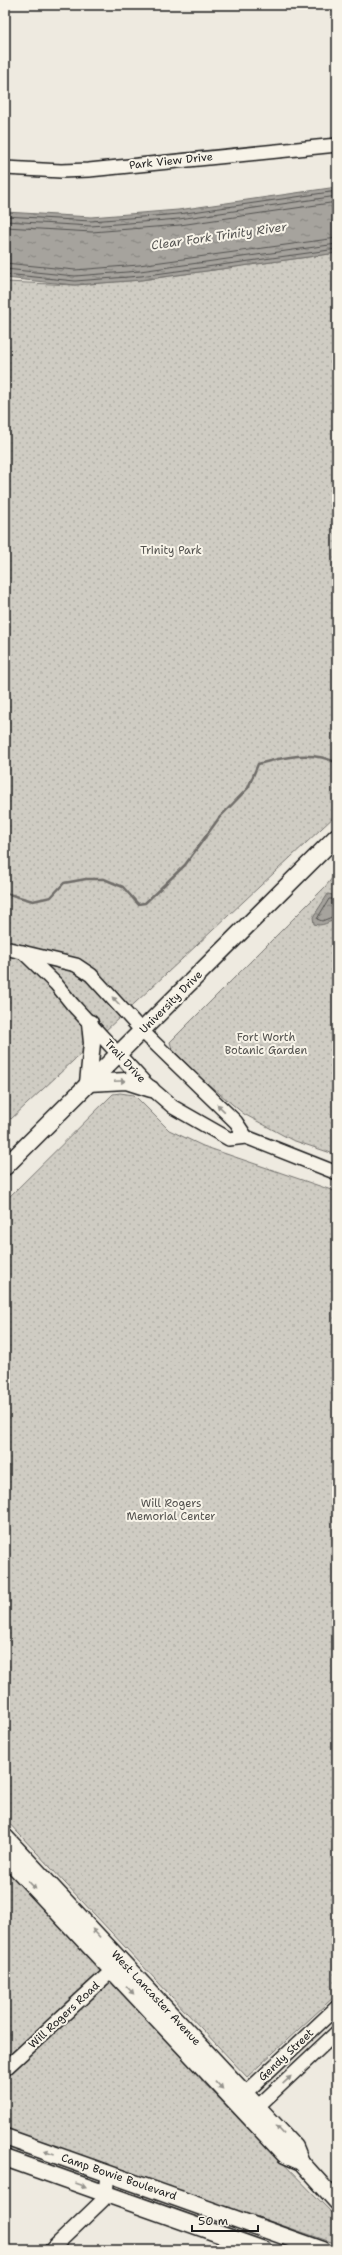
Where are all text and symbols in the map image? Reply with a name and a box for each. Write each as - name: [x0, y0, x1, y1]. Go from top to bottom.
- street label: Park View Drive: [128, 149, 214, 173]
- water label: Clear Fork Trinity River: [150, 219, 288, 253]
- park label: Trinity Park: [140, 543, 202, 558]
- street label: University Drive: [136, 967, 206, 1037]
- one-way arrow: [112, 996, 121, 1006]
- park label: Fort Worth Botanic Garden: [225, 1030, 308, 1058]
- street label: Trail Drive: [101, 1036, 149, 1086]
- one-way arrow: [114, 1078, 126, 1085]
- one-way arrow: [216, 1103, 226, 1112]
- park label: Will Rogers Memorial Center: [126, 1496, 216, 1524]
- one-way arrow: [27, 1880, 37, 1890]
- one-way arrow: [91, 1928, 100, 1938]
- street label: West Lancaster Avenue: [108, 1947, 204, 2049]
- street label: Will Rogers Road: [25, 1978, 103, 2052]
- one-way arrow: [126, 1985, 135, 1995]
- street label: Gendy Street: [255, 2025, 317, 2084]
- one-way arrow: [282, 2075, 292, 2084]
- one-way arrow: [214, 2080, 224, 2090]
- one-way arrow: [276, 2126, 285, 2135]
- one-way arrow: [43, 2149, 55, 2155]
- street label: Camp Bowie Boulevard: [59, 2150, 179, 2204]
- one-way arrow: [76, 2182, 88, 2188]
- scale bar: [192, 2207, 258, 2233]
- text: 50 m: [198, 2213, 228, 2229]

